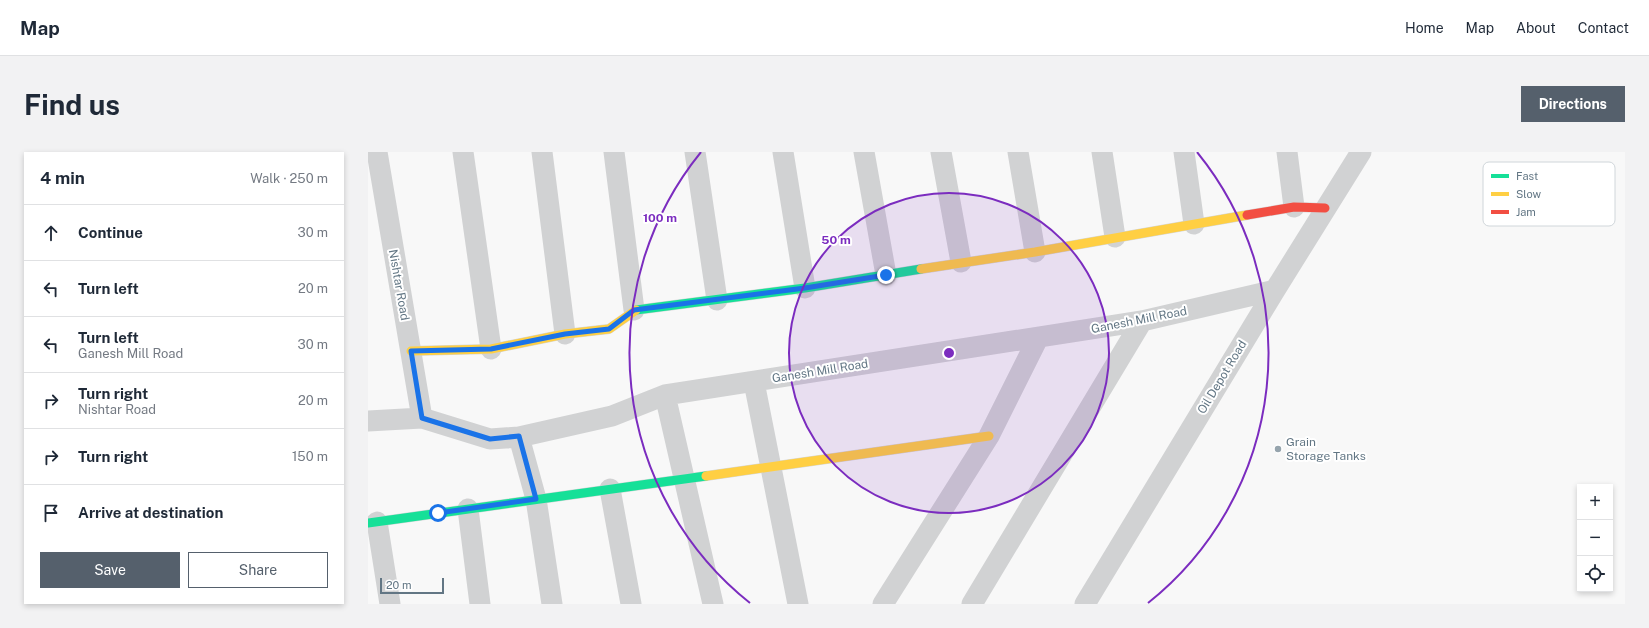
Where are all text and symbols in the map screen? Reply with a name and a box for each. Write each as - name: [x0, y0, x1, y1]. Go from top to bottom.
- text: Map: [20, 17, 60, 39]
- text: Home: [1405, 20, 1444, 36]
- text: Map: [1466, 20, 1494, 36]
- text: About: [1516, 20, 1556, 36]
- text: Contact: [1578, 20, 1629, 36]
- button: Directions: [1521, 86, 1625, 122]
- text: Find us: [24, 88, 120, 121]
- legend: [1483, 162, 1615, 226]
- text: 4 min: [40, 168, 85, 188]
- text: Fast: [1516, 170, 1538, 182]
- text: Walk · 250 m: [250, 171, 328, 186]
- text: Slow: [1516, 188, 1542, 200]
- text: Jam: [1516, 206, 1536, 218]
- text: 100 m: [643, 211, 677, 225]
- icon: ahead: [40, 222, 62, 244]
- text: Continue: [78, 224, 143, 241]
- text: 30 m: [298, 225, 328, 240]
- text: 50 m: [821, 233, 851, 247]
- street label: Nishtar Road: [386, 248, 412, 322]
- route end: [877, 266, 895, 284]
- icon: left: [40, 278, 62, 300]
- text: Turn left: [78, 280, 139, 297]
- text: 20 m: [298, 281, 328, 296]
- street label: Ganesh Mill Road: [1090, 304, 1188, 336]
- text: Turn left: [78, 329, 139, 346]
- icon: left: [40, 334, 62, 356]
- text: 30 m: [298, 337, 328, 352]
- street label: Oil Depot Road: [1195, 338, 1249, 416]
- text: Ganesh Mill Road: [78, 346, 183, 361]
- centre of rings: [942, 346, 956, 360]
- street label: Ganesh Mill Road: [771, 356, 869, 386]
- text: Turn right: [78, 385, 148, 402]
- icon: right: [40, 390, 62, 412]
- text: 20 m: [298, 393, 328, 408]
- text: Nishtar Road: [78, 402, 156, 417]
- place label: Grain Storage Tanks: [1286, 435, 1366, 463]
- marker: Grain Storage Tanks: [1273, 444, 1283, 454]
- icon: right: [40, 446, 62, 468]
- text: Turn right: [78, 448, 148, 465]
- text: 150 m: [292, 449, 328, 464]
- map controls: [1577, 484, 1613, 592]
- button: +: [1577, 484, 1613, 520]
- icon: arrive: [40, 502, 62, 524]
- text: Arrive at destination: [78, 504, 223, 521]
- route start: [429, 504, 447, 522]
- button: −: [1577, 520, 1613, 556]
- button: Save: [40, 552, 180, 588]
- button: Share: [188, 552, 328, 588]
- button: locate: [1577, 556, 1613, 592]
- scale bar: [380, 576, 444, 595]
- text: 20 m: [386, 579, 411, 591]

